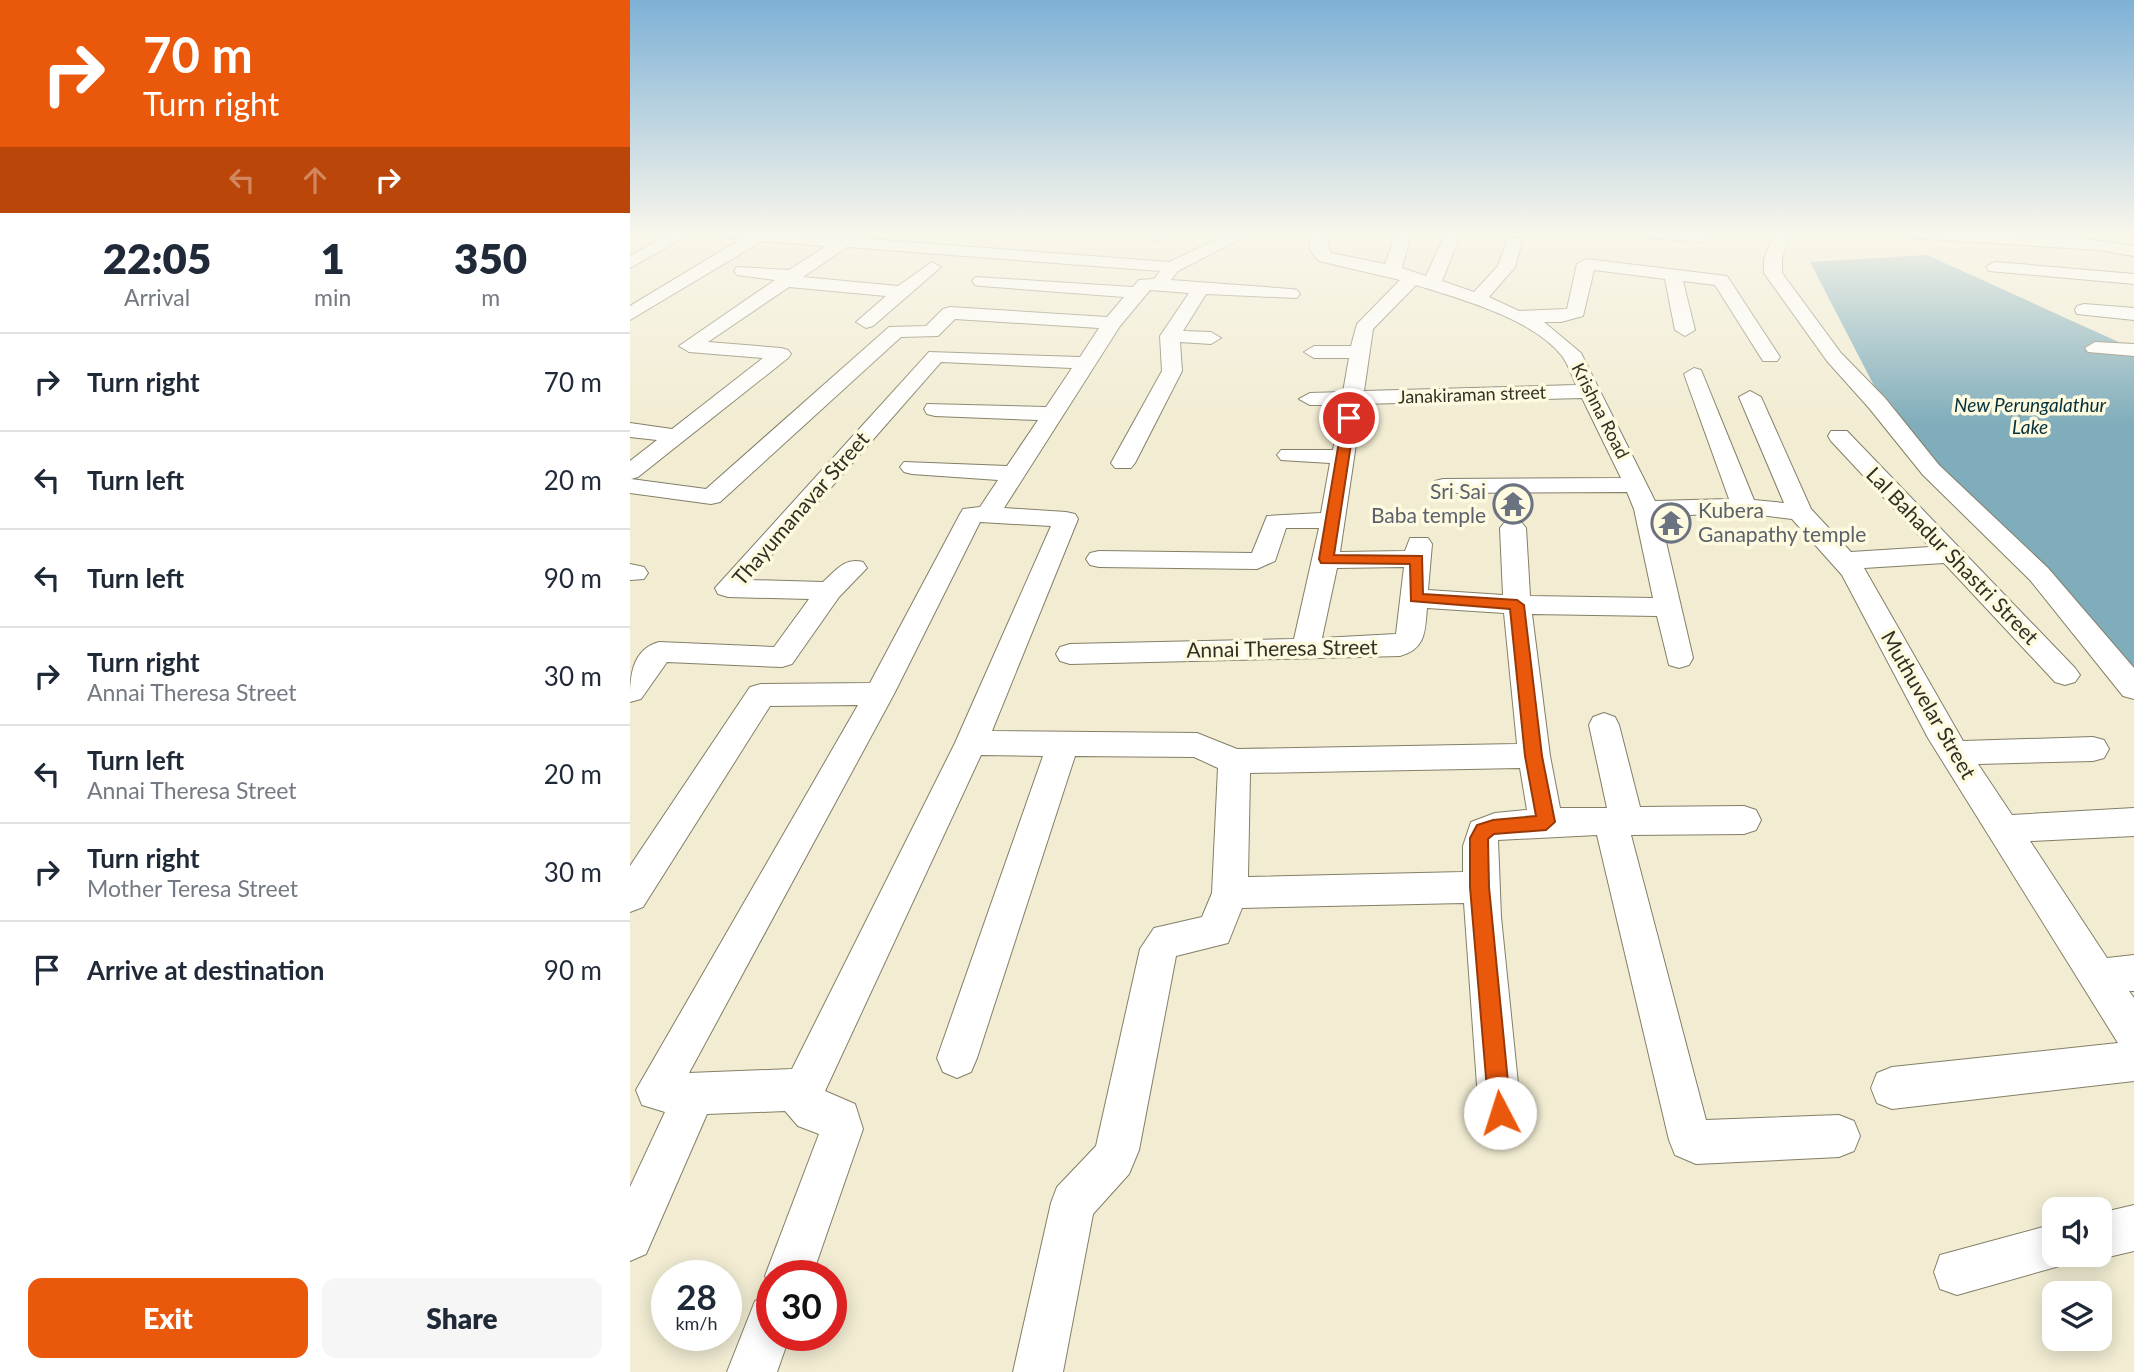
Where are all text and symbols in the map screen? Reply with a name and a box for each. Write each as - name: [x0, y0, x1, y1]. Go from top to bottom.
- text: 70 m: [143, 25, 253, 83]
- icon: right: [28, 28, 119, 119]
- text: Turn right: [143, 84, 279, 123]
- icon: left: [223, 161, 261, 199]
- icon: ahead: [296, 161, 334, 199]
- icon: right: [369, 161, 407, 199]
- text: 22:05: [103, 233, 211, 283]
- text: 1: [321, 233, 345, 283]
- text: 350: [454, 233, 527, 283]
- text: Arrival: [124, 283, 190, 311]
- text: min: [314, 283, 351, 311]
- text: m: [481, 283, 500, 311]
- street label: Krishna Road: [1567, 359, 1634, 462]
- icon: right: [28, 363, 66, 401]
- text: Turn right: [87, 366, 200, 398]
- text: 70 m: [544, 366, 602, 398]
- street label: Janakiraman street: [1398, 380, 1547, 408]
- pin: [1319, 388, 1379, 448]
- water label: New Perungalathur Lake: [1954, 393, 2107, 438]
- icon: arrive: [1330, 399, 1368, 437]
- street label: Thayumanavar Street: [726, 426, 874, 590]
- icon: left: [28, 461, 66, 499]
- street label: Lal Bahadur Shastri Street: [1862, 461, 2045, 649]
- text: Turn left: [87, 464, 184, 496]
- text: 20 m: [544, 464, 602, 496]
- place label: Sri Sai Baba temple: [1371, 478, 1486, 527]
- temple icon: Sri Sai Baba temple: [1492, 483, 1534, 525]
- place label: Kubera Ganapathy temple: [1698, 497, 1866, 546]
- temple icon: Kubera Ganapathy temple: [1650, 502, 1692, 544]
- icon: left: [28, 559, 66, 597]
- text: Turn left: [87, 562, 184, 594]
- text: 90 m: [544, 562, 602, 594]
- street label: Muthuvelar Street: [1877, 626, 1982, 783]
- street label: Annai Theresa Street: [1186, 633, 1378, 662]
- text: Turn right: [87, 646, 200, 678]
- icon: right: [28, 657, 66, 695]
- text: 30 m: [544, 660, 602, 692]
- text: Annai Theresa Street: [87, 678, 297, 706]
- text: Turn left: [87, 744, 184, 776]
- icon: left: [28, 755, 66, 793]
- text: 20 m: [544, 758, 602, 790]
- text: Annai Theresa Street: [87, 776, 297, 804]
- text: Turn right: [87, 842, 200, 874]
- icon: right: [28, 853, 66, 891]
- text: 30 m: [544, 856, 602, 888]
- text: Mother Teresa Street: [87, 874, 298, 902]
- icon: arrive: [28, 951, 66, 989]
- text: Arrive at destination: [87, 954, 324, 986]
- text: 90 m: [544, 954, 602, 986]
- position arrow: [1463, 1076, 1537, 1150]
- map controls: [2042, 1197, 2112, 1351]
- button: sound: [2042, 1197, 2112, 1267]
- speed limit sign: 30: [756, 1260, 847, 1351]
- text: 28: [676, 1275, 717, 1317]
- button: Exit: [28, 1278, 308, 1358]
- button: Share: [322, 1278, 602, 1358]
- button: layers: [2042, 1281, 2112, 1351]
- text: km/h: [675, 1312, 718, 1334]

